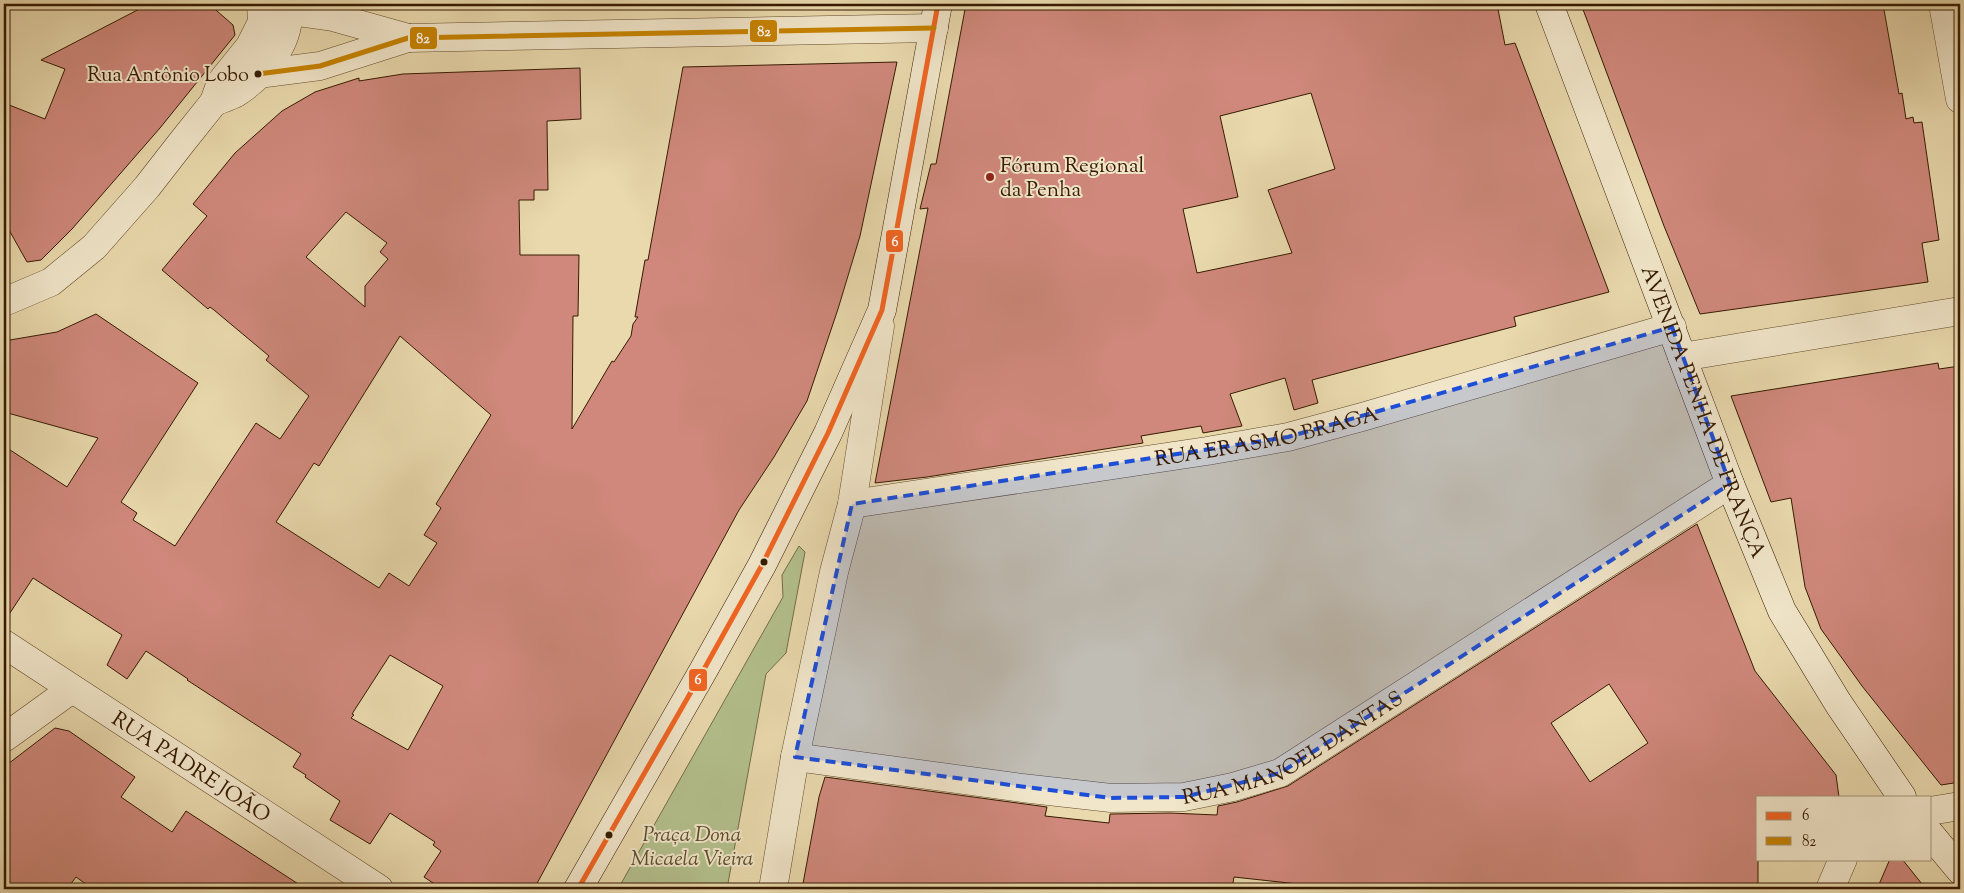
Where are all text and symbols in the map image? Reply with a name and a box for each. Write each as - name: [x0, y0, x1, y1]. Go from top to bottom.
- line badge: 82: [749, 19, 778, 43]
- text: 82: [757, 23, 771, 43]
- line badge: 82: [409, 26, 438, 50]
- text: 82: [416, 30, 430, 50]
- place label: Rua Antônio Lobo: [87, 62, 249, 91]
- marker: Rua Antônio Lobo: [253, 69, 263, 79]
- place label: Fórum Regional da Penha: [1000, 152, 1145, 206]
- marker: Fórum Regional da Penha: [984, 171, 996, 183]
- line badge: 6: [885, 229, 904, 253]
- text: 6: [892, 233, 899, 253]
- street label: AVENIDA PENHA DE FRANÇA: [1632, 262, 1772, 563]
- street label: RUA ERASMO BRAGA: [1153, 400, 1382, 476]
- unlabelled marker: [759, 557, 769, 567]
- line badge: 6: [688, 668, 708, 692]
- text: 6: [695, 671, 702, 691]
- street label: RUA MANOEL DANTAS: [1180, 685, 1410, 814]
- street label: RUA PADRE JOÃO: [105, 705, 276, 831]
- legend: [1756, 796, 1932, 860]
- text: 6: [1802, 806, 1809, 827]
- park label: Praça Dona Micaela Vieira: [630, 821, 754, 875]
- unlabelled marker: [604, 830, 614, 840]
- text: 82: [1802, 832, 1816, 853]

